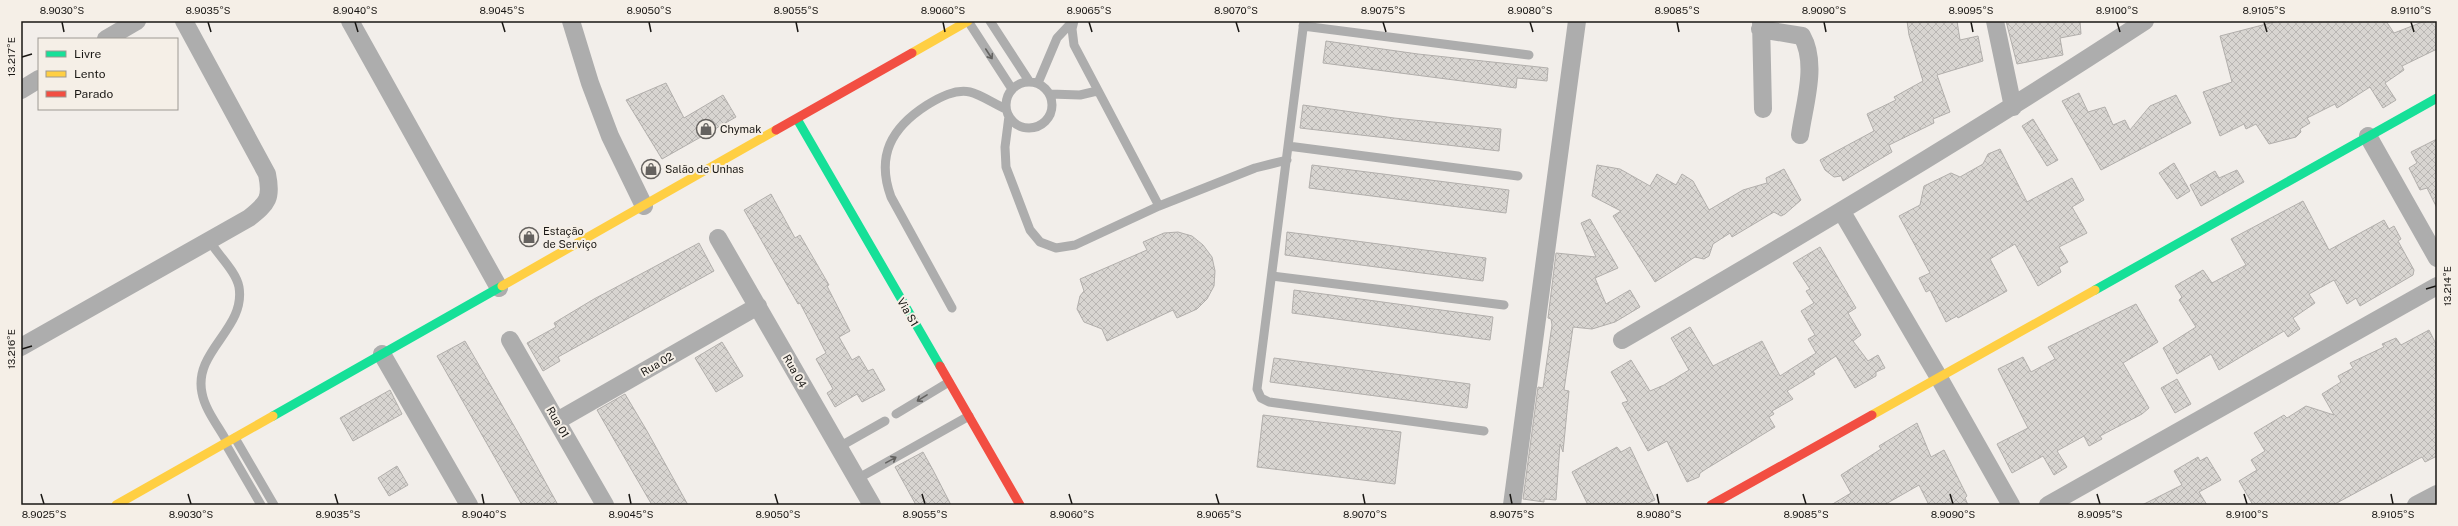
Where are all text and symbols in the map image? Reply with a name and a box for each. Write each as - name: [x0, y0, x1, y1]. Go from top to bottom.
- text: 8.9030°S: [40, 4, 85, 16]
- text: 8.9035°S: [186, 4, 231, 16]
- text: 8.9040°S: [333, 4, 378, 16]
- text: 8.9045°S: [480, 4, 525, 16]
- text: 8.9050°S: [627, 4, 672, 16]
- text: 8.9055°S: [773, 4, 819, 16]
- text: 8.9060°S: [921, 4, 966, 16]
- text: 8.9065°S: [1067, 4, 1112, 16]
- text: 8.9070°S: [1214, 4, 1258, 16]
- text: 8.9075°S: [1361, 4, 1406, 16]
- text: 8.9080°S: [1508, 4, 1553, 16]
- text: 8.9085°S: [1654, 4, 1700, 16]
- text: 8.9090°S: [1802, 4, 1847, 16]
- text: 8.9095°S: [1949, 4, 1994, 16]
- text: 8.9100°S: [2096, 4, 2139, 16]
- text: 8.9105°S: [2243, 4, 2286, 16]
- text: 8.9110°S: [2391, 4, 2432, 16]
- text: 13.217°E: [5, 37, 17, 77]
- legend: [38, 38, 178, 110]
- text: Livre: [74, 47, 102, 61]
- one-way arrow: [986, 48, 994, 60]
- text: Lento: [74, 67, 106, 81]
- text: Parado: [74, 87, 113, 101]
- shop icon: Chymak: [695, 118, 717, 140]
- place label: Chymak: [720, 123, 761, 135]
- shop icon: Salão de Unhas: [640, 158, 662, 180]
- place label: Salão de Unhas: [665, 163, 744, 175]
- place label: Estação de Serviço: [543, 225, 597, 251]
- shop icon: Estação de Serviço: [518, 226, 540, 248]
- text: 13.214°E: [2441, 266, 2453, 306]
- street label: Via S1: [895, 296, 921, 328]
- text: 13.216°E: [5, 329, 17, 369]
- street label: Rua 02: [639, 350, 676, 378]
- street label: Rua 04: [781, 352, 809, 390]
- one-way arrow: [917, 394, 928, 402]
- street label: Rua 01: [544, 404, 572, 440]
- one-way arrow: [885, 455, 897, 463]
- text: 8.9025°S: [22, 508, 67, 520]
- text: 8.9030°S: [169, 508, 214, 520]
- text: 8.9035°S: [316, 508, 361, 520]
- text: 8.9040°S: [462, 508, 507, 520]
- text: 8.9045°S: [609, 508, 654, 520]
- text: 8.9050°S: [756, 508, 801, 520]
- text: 8.9055°S: [902, 508, 948, 520]
- text: 8.9060°S: [1050, 508, 1095, 520]
- text: 8.9065°S: [1197, 508, 1242, 520]
- text: 8.9070°S: [1343, 508, 1387, 520]
- text: 8.9075°S: [1490, 508, 1535, 520]
- text: 8.9080°S: [1637, 508, 1682, 520]
- text: 8.9085°S: [1783, 508, 1829, 520]
- text: 8.9090°S: [1931, 508, 1976, 520]
- text: 8.9095°S: [2078, 508, 2123, 520]
- text: 8.9100°S: [2226, 508, 2269, 520]
- text: 8.9105°S: [2372, 508, 2415, 520]

